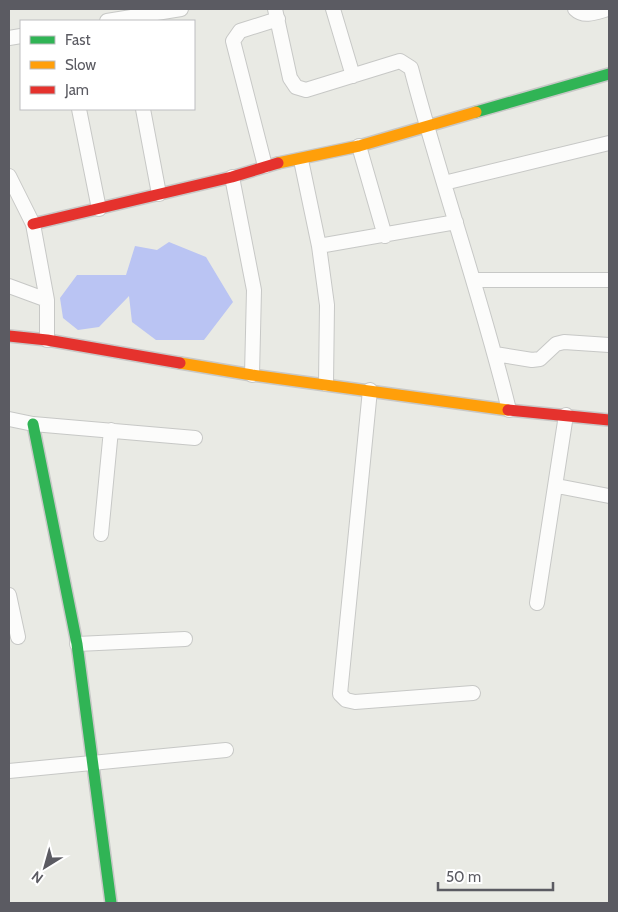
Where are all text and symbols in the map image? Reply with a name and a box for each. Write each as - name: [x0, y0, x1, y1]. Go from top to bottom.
- legend: [20, 20, 195, 110]
- text: Fast: [65, 31, 90, 49]
- text: Slow: [65, 56, 96, 74]
- text: Jam: [64, 81, 89, 99]
- north arrow: [20, 842, 70, 892]
- scale bar: [438, 860, 553, 892]
- text: N: [28, 867, 47, 888]
- text: 50 m: [446, 868, 481, 886]

